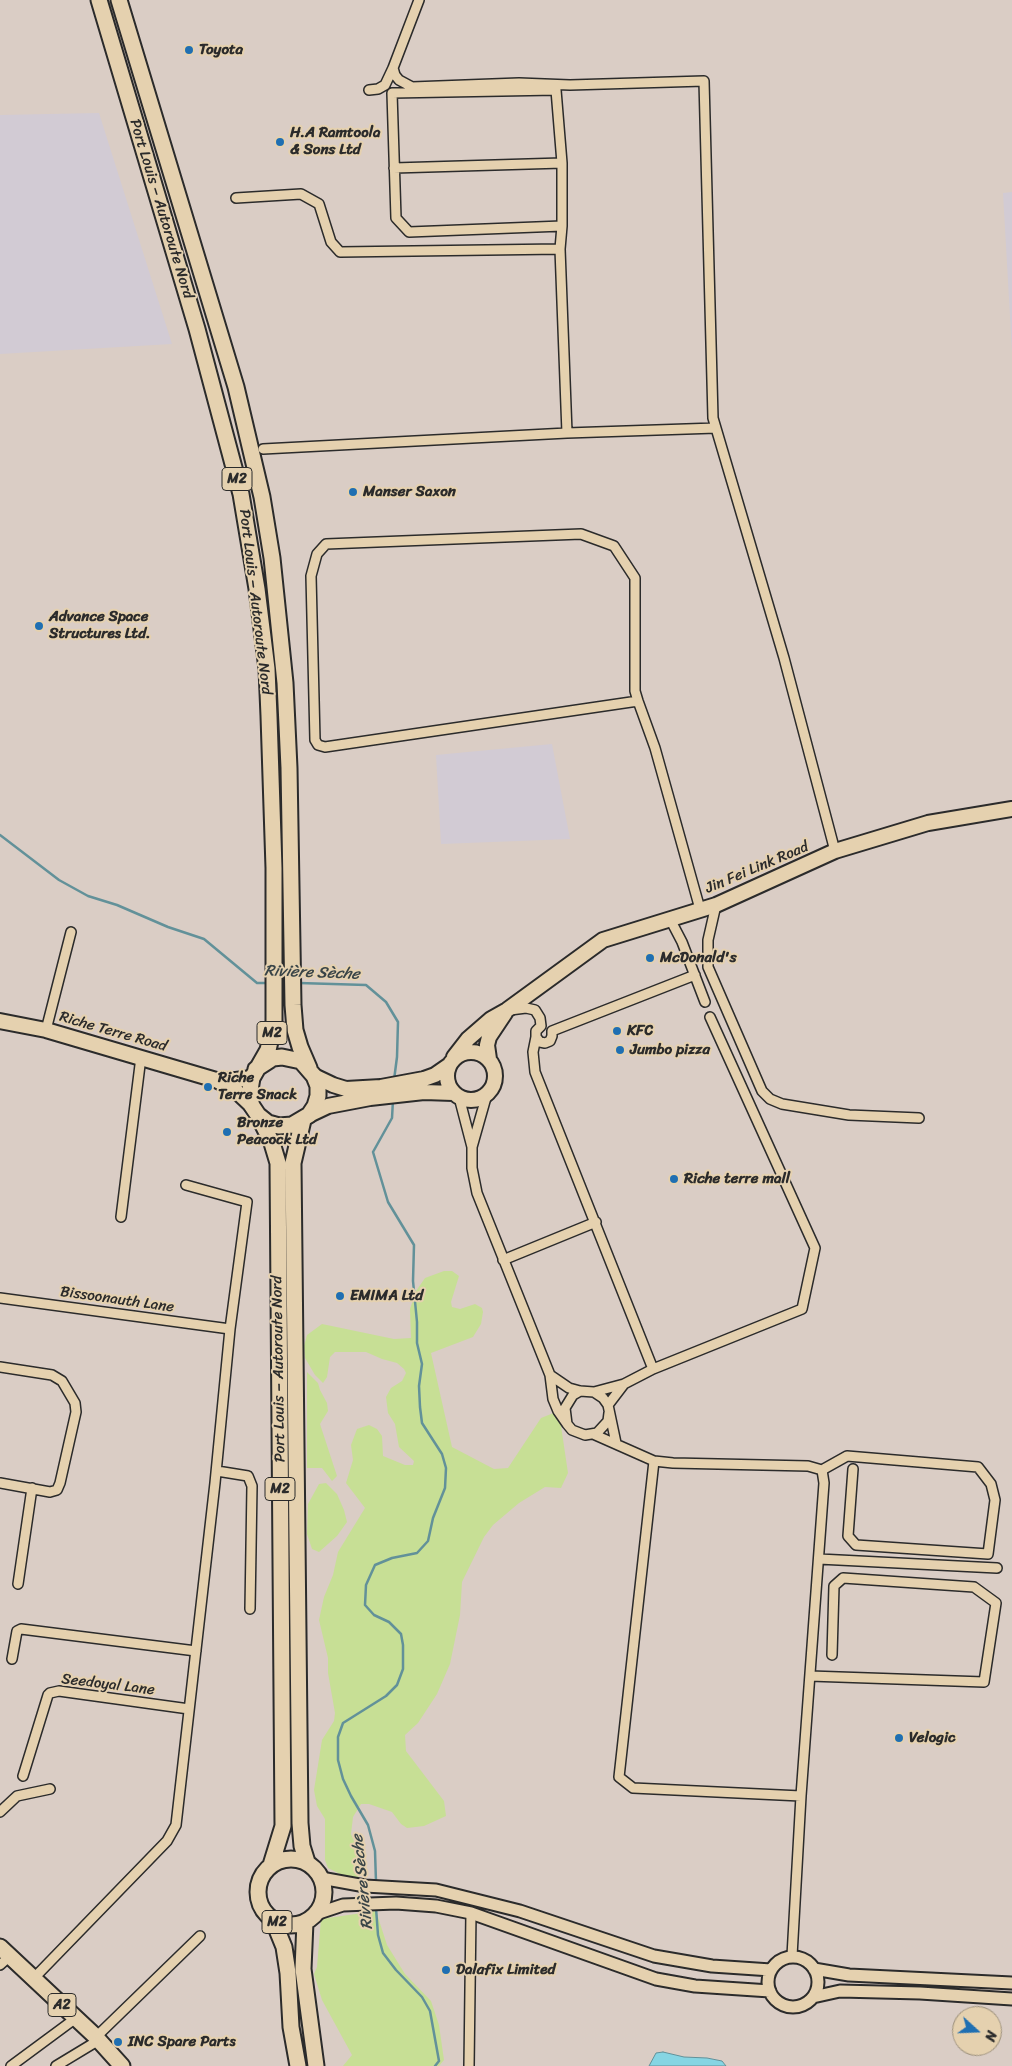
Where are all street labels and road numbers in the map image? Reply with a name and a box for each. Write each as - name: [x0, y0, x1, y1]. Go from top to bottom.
- street label: Port Louis – Autoroute Nord: [125, 117, 197, 301]
- road number: M2: [222, 468, 252, 490]
- street label: Port Louis – Autoroute Nord: [235, 508, 275, 696]
- street label: Jin Fei Link Road: [703, 838, 811, 898]
- street label: Riche Terre Road: [57, 1008, 169, 1056]
- road number: M2: [257, 1021, 287, 1044]
- street label: Port Louis – Autoroute Nord: [268, 1276, 290, 1462]
- street label: Bissoonauth Lane: [59, 1283, 175, 1317]
- road number: M2: [265, 1478, 295, 1500]
- street label: Seedoyal Lane: [60, 1670, 156, 1700]
- road number: M2: [262, 1910, 292, 1934]
- road number: A2: [48, 1994, 76, 2016]

